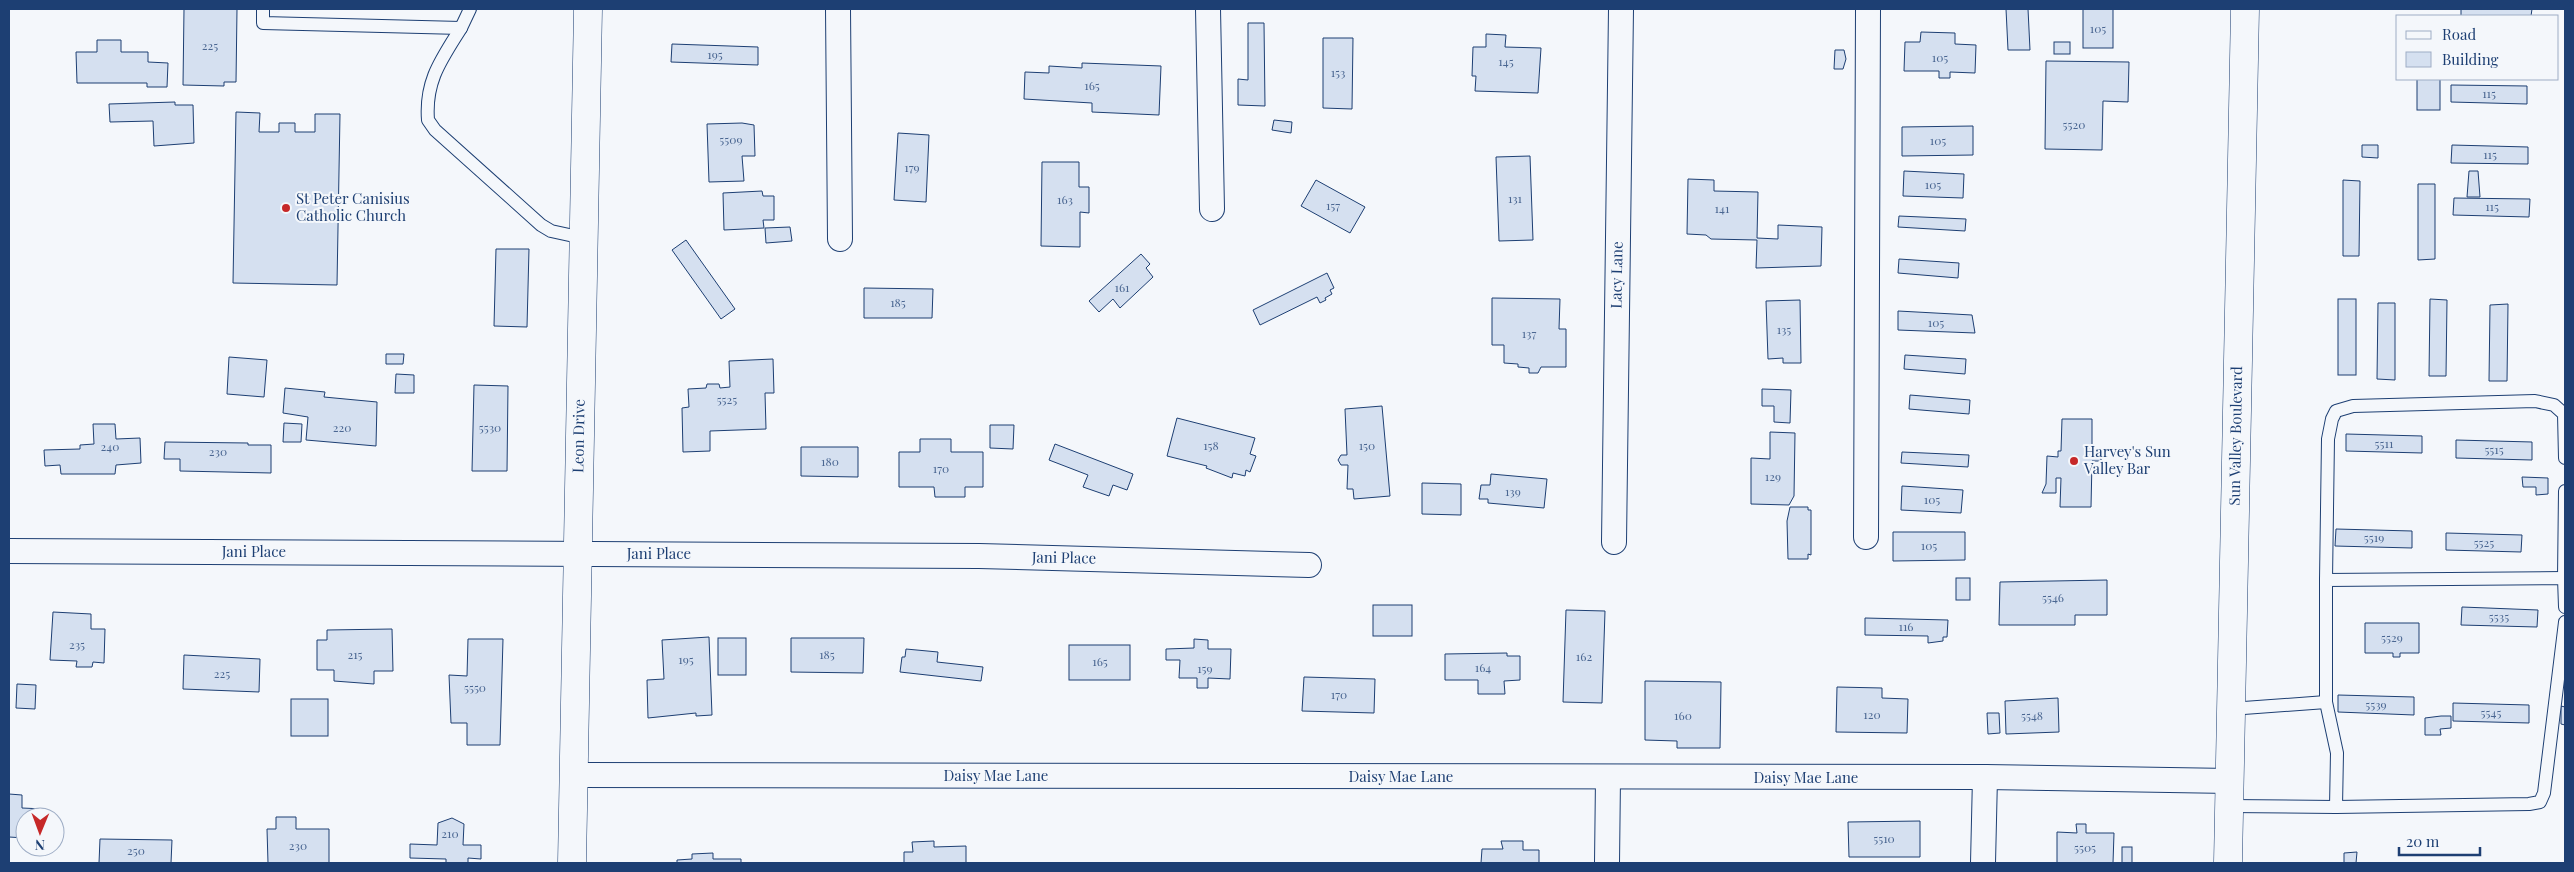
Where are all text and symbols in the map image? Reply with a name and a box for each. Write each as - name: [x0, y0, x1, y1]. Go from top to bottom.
- legend: [2396, 15, 2559, 80]
- house number: 105: [2090, 20, 2106, 36]
- text: Road: [2442, 24, 2476, 44]
- house number: 225: [202, 37, 218, 53]
- house number: 195: [707, 46, 723, 62]
- house number: 105: [1932, 49, 1948, 65]
- text: Building: [2442, 49, 2499, 69]
- house number: 145: [1498, 53, 1514, 69]
- house number: 153: [1331, 64, 1345, 80]
- house number: 165: [1084, 77, 1100, 93]
- house number: 115: [2482, 85, 2496, 101]
- house number: 5520: [2063, 116, 2085, 132]
- house number: 5509: [719, 131, 743, 147]
- house number: 105: [1930, 132, 1946, 148]
- house number: 115: [2483, 146, 2497, 162]
- house number: 179: [904, 159, 920, 175]
- house number: 105: [1925, 176, 1941, 192]
- place label: St Peter Canisius Catholic Church: [296, 188, 410, 225]
- house number: 131: [1508, 190, 1523, 206]
- house number: 163: [1057, 191, 1073, 207]
- house number: 157: [1326, 197, 1340, 213]
- house number: 115: [2485, 198, 2499, 214]
- house number: 141: [1715, 200, 1730, 216]
- marker: St Peter Canisius Catholic Church: [280, 202, 292, 214]
- street label: Lacy Lane: [1605, 241, 1627, 309]
- house number: 161: [1114, 279, 1130, 295]
- house number: 185: [890, 294, 906, 310]
- house number: 105: [1928, 314, 1944, 330]
- house number: 135: [1777, 321, 1791, 337]
- house number: 137: [1522, 325, 1536, 341]
- street label: Sun Valley Boulevard: [2224, 366, 2246, 506]
- house number: 5525: [717, 391, 737, 407]
- street label: Leon Drive: [567, 399, 589, 473]
- house number: 220: [333, 419, 351, 435]
- house number: 5530: [479, 419, 501, 435]
- house number: 5511: [2375, 435, 2394, 451]
- house number: 158: [1203, 437, 1219, 453]
- house number: 150: [1359, 437, 1375, 453]
- house number: 240: [101, 438, 119, 454]
- place label: Harvey's Sun Valley Bar: [2083, 441, 2171, 478]
- house number: 5515: [2484, 441, 2504, 457]
- house number: 230: [209, 443, 227, 459]
- house number: 180: [821, 453, 839, 469]
- marker: Harvey's Sun Valley Bar: [2068, 455, 2080, 467]
- house number: 170: [933, 460, 949, 476]
- house number: 129: [1765, 468, 1781, 484]
- house number: 139: [1505, 483, 1521, 499]
- house number: 105: [1924, 491, 1940, 507]
- house number: 5519: [2364, 529, 2384, 545]
- house number: 5525: [2474, 534, 2494, 550]
- house number: 105: [1921, 537, 1937, 553]
- street label: Jani Place: [221, 541, 286, 561]
- street label: Jani Place: [626, 543, 691, 563]
- street label: Jani Place: [1031, 546, 1096, 568]
- house number: 5546: [2042, 589, 2064, 605]
- house number: 5535: [2489, 608, 2509, 624]
- house number: 116: [1898, 618, 1914, 634]
- house number: 5529: [2381, 629, 2403, 645]
- house number: 235: [69, 636, 85, 652]
- house number: 215: [347, 646, 363, 662]
- house number: 185: [819, 646, 835, 662]
- house number: 162: [1576, 648, 1592, 664]
- house number: 195: [678, 651, 694, 667]
- house number: 165: [1092, 653, 1108, 669]
- house number: 164: [1475, 659, 1491, 675]
- house number: 159: [1197, 660, 1213, 676]
- house number: 225: [214, 665, 230, 681]
- house number: 5550: [464, 679, 486, 695]
- house number: 170: [1331, 686, 1347, 702]
- house number: 5539: [2365, 696, 2387, 712]
- house number: 5545: [2481, 704, 2501, 720]
- house number: 120: [1863, 706, 1881, 722]
- house number: 160: [1674, 707, 1692, 723]
- house number: 5548: [2021, 707, 2043, 723]
- street label: Daisy Mae Lane: [944, 765, 1048, 785]
- street label: Daisy Mae Lane: [1349, 766, 1453, 786]
- street label: Daisy Mae Lane: [1754, 767, 1858, 787]
- north arrow: [15, 807, 65, 857]
- scale bar: [2399, 824, 2480, 856]
- house number: 210: [441, 825, 459, 841]
- house number: 5510: [1873, 830, 1895, 846]
- text: 20 m: [2406, 831, 2440, 851]
- text: N: [35, 836, 45, 855]
- house number: 230: [289, 837, 307, 853]
- house number: 5505: [2074, 839, 2096, 855]
- house number: 250: [127, 842, 145, 858]

